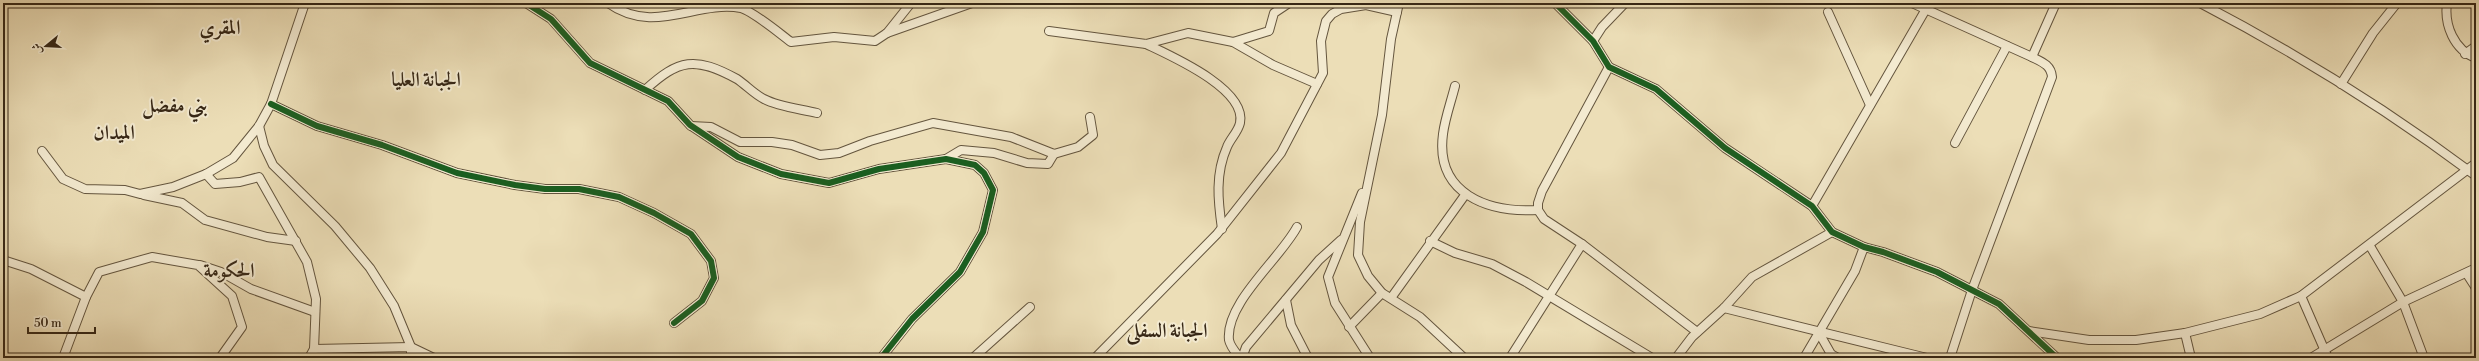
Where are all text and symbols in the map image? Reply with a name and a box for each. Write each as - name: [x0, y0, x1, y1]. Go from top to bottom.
- district label: المقري: [199, 16, 241, 44]
- north arrow: [26, 26, 66, 66]
- text: ش: [29, 41, 46, 56]
- district label: الجبانة العليا: [391, 68, 461, 93]
- district label: بني مفضل: [142, 94, 208, 123]
- district label: الميدان: [93, 121, 135, 146]
- district label: الحكومة: [204, 259, 254, 284]
- scale bar: [28, 309, 95, 335]
- text: 50 m: [34, 316, 62, 331]
- district label: الجبانة السفلى: [1125, 319, 1208, 346]

